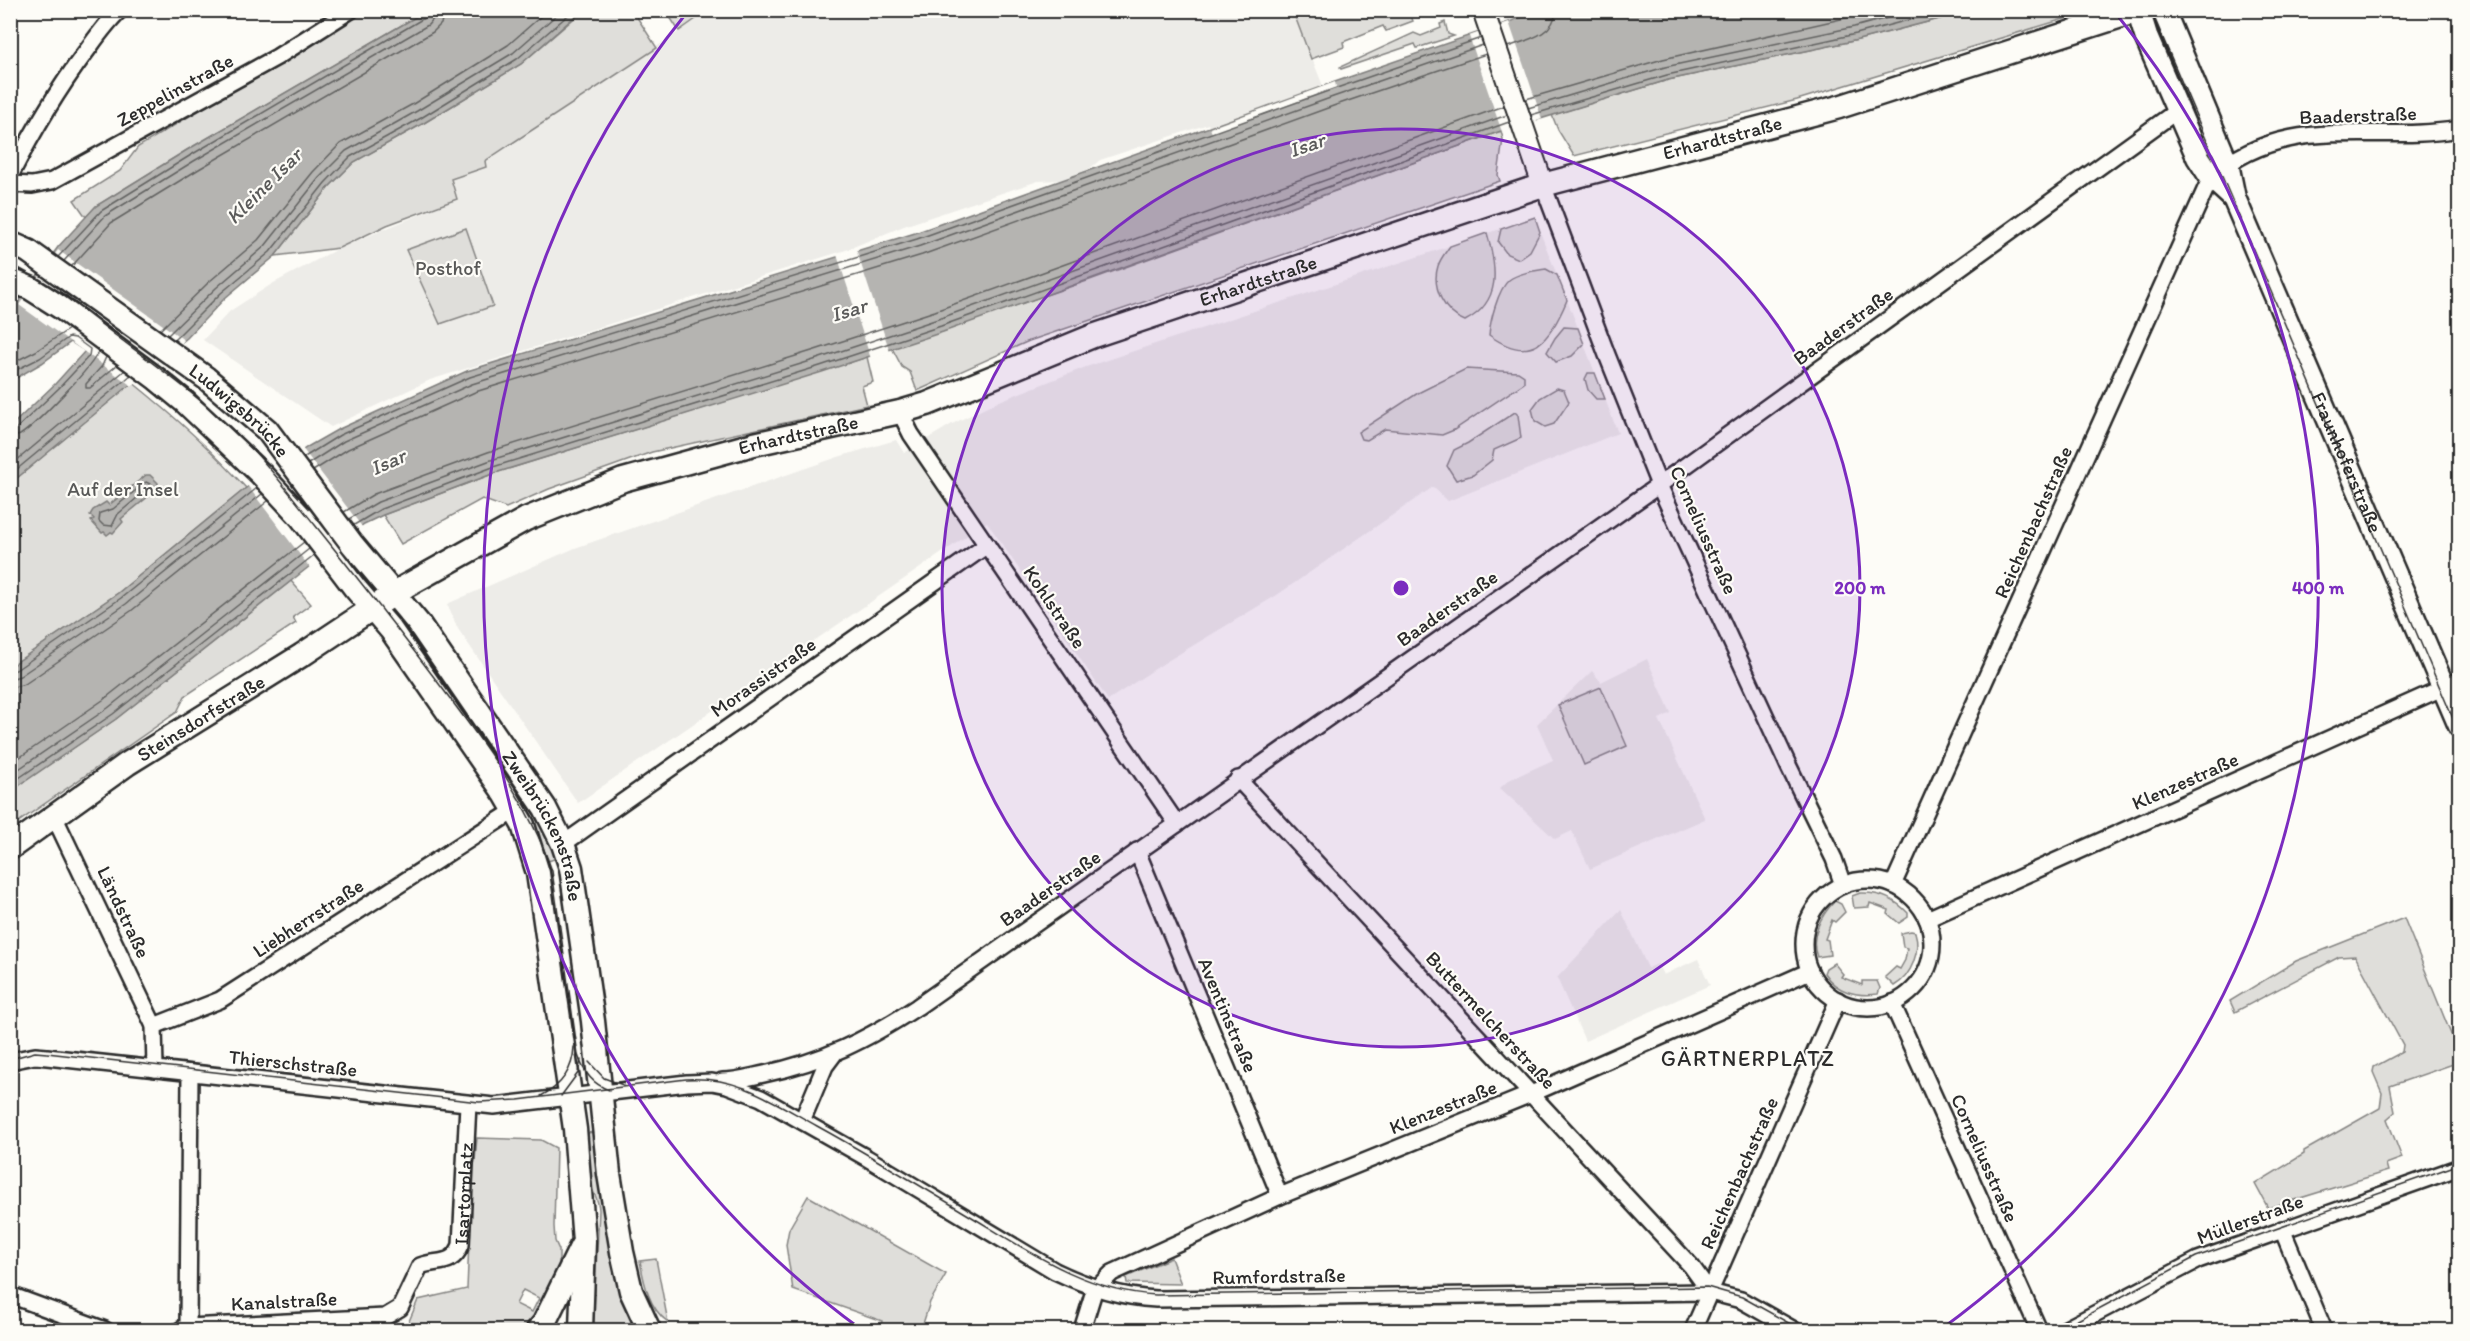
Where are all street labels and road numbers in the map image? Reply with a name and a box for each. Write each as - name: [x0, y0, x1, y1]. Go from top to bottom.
- street label: Zeppelinstraße: [113, 48, 237, 132]
- street label: Baaderstraße: [2299, 101, 2417, 129]
- street label: Erhardtstraße: [1660, 111, 1785, 165]
- street label: Erhardtstraße: [1196, 250, 1320, 311]
- street label: Baaderstraße: [1788, 282, 1898, 370]
- street label: Ludwigsbrücke: [185, 358, 295, 462]
- street label: Fraunhoferstraße: [2306, 388, 2388, 536]
- street label: Erhardtstraße: [735, 410, 860, 460]
- street label: Reichenbachstraße: [1989, 442, 2077, 602]
- street label: Corneliusstraße: [1665, 462, 1743, 598]
- street label: Kohlstraße: [1018, 561, 1092, 653]
- street label: Baaderstraße: [1392, 564, 1502, 652]
- street label: Morassistraße: [706, 632, 820, 722]
- street label: Steinsdorfstraße: [133, 669, 269, 767]
- street label: Zweibrückenstraße: [497, 746, 588, 903]
- street label: Klenzestraße: [2128, 747, 2242, 815]
- street label: Baaderstraße: [995, 844, 1105, 932]
- street label: Ländstraße: [92, 862, 156, 962]
- street label: Liebherrstraße: [248, 873, 368, 963]
- street label: Buttermelcherstraße: [1421, 946, 1561, 1094]
- street label: Aventinstraße: [1193, 954, 1263, 1076]
- street label: Thierschstraße: [228, 1044, 358, 1082]
- street label: Klenzestraße: [1386, 1075, 1500, 1139]
- street label: Corneliusstraße: [1946, 1090, 2024, 1226]
- street label: Reichenbachstraße: [1695, 1093, 1783, 1253]
- street label: Isartorplatz: [449, 1142, 478, 1246]
- street label: Müllerstraße: [2193, 1189, 2307, 1249]
- street label: Rumfordstraße: [1212, 1263, 1346, 1289]
- street label: Kanalstraße: [230, 1286, 338, 1316]

